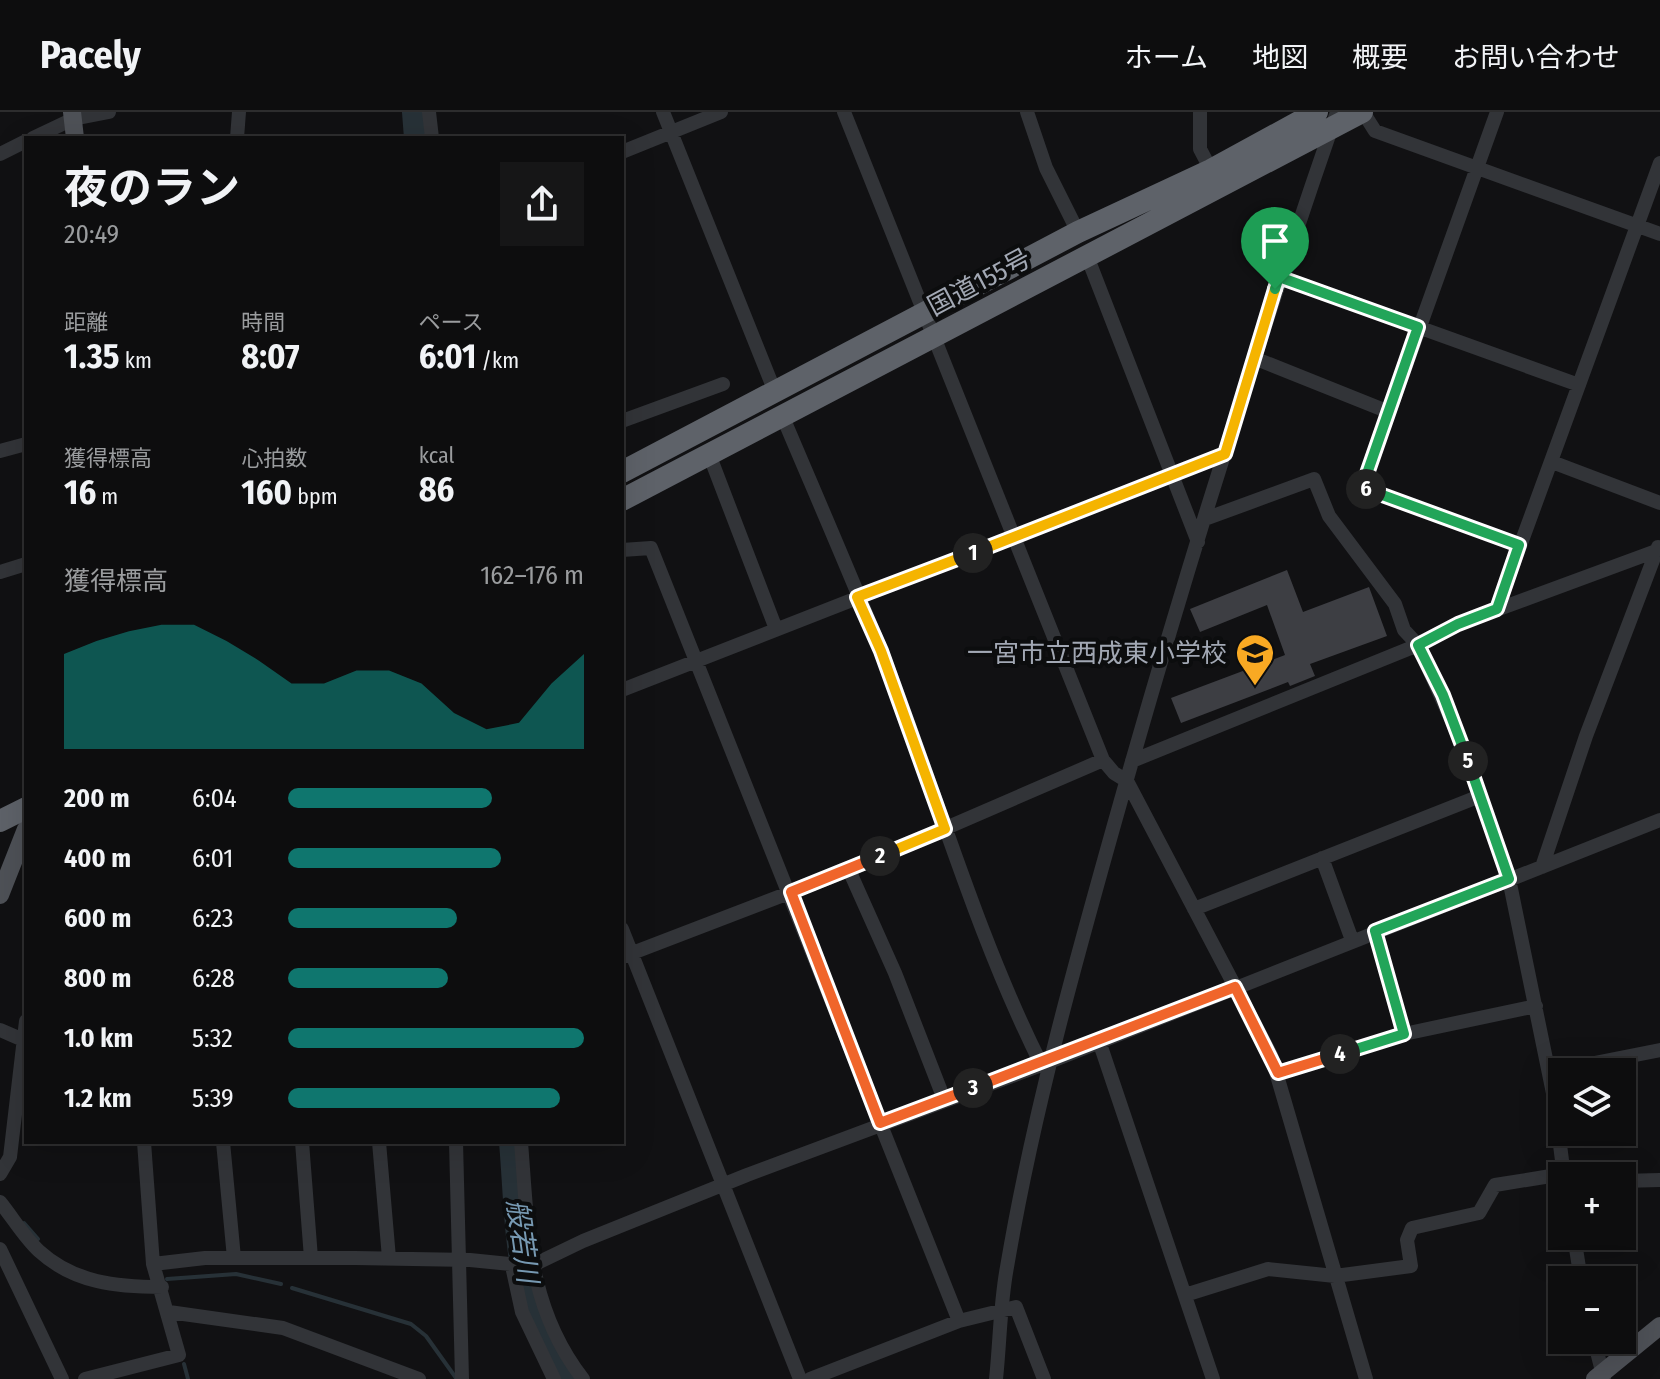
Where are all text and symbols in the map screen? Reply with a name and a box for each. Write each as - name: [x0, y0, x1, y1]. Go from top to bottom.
- text: Pacely: [40, 32, 141, 78]
- text: ホーム: [1125, 41, 1208, 74]
- text: 地図: [1252, 41, 1308, 74]
- text: 概要: [1352, 41, 1408, 74]
- text: お問い合わせ: [1452, 41, 1620, 74]
- text: 夜のラン: [64, 162, 240, 215]
- button: share: [500, 162, 584, 246]
- pin: [1241, 207, 1309, 289]
- text: 20:49: [64, 219, 119, 250]
- icon: arrive: [1253, 219, 1297, 263]
- street label: 国道155号: [923, 242, 1036, 322]
- text: 距離: [64, 309, 108, 336]
- text: 時間: [241, 309, 285, 336]
- text: ペース: [419, 309, 484, 336]
- text: 1.35: [64, 336, 120, 377]
- text: 8:07: [241, 336, 300, 377]
- text: 6:01: [419, 336, 476, 377]
- text: km: [120, 347, 152, 374]
- text: /km: [476, 347, 519, 374]
- text: kcal: [419, 442, 454, 469]
- text: 獲得標高: [64, 445, 152, 472]
- text: 心拍数: [241, 445, 307, 472]
- text: 86: [419, 469, 454, 510]
- pin: 6: [1346, 469, 1386, 509]
- text: 16: [64, 472, 96, 513]
- text: 160: [241, 472, 292, 513]
- text: 6: [1360, 475, 1372, 502]
- text: m: [96, 483, 118, 510]
- text: bpm: [292, 483, 338, 510]
- pin: 1: [953, 533, 993, 573]
- text: 1: [968, 539, 978, 566]
- text: 162–176 m: [480, 560, 584, 591]
- text: 獲得標高: [64, 566, 168, 597]
- school or university icon: 一宮市立西成東小学校: [1234, 632, 1276, 687]
- place label: 一宮市立西成東小学校: [967, 638, 1227, 669]
- pin: 5: [1448, 741, 1488, 781]
- text: 5: [1463, 747, 1473, 774]
- text: 200 m: [64, 783, 130, 814]
- text: 6:04: [192, 783, 237, 814]
- pin: 2: [860, 836, 900, 876]
- text: 2: [875, 842, 885, 869]
- text: 400 m: [64, 843, 131, 874]
- text: 6:01: [192, 843, 233, 874]
- text: 600 m: [64, 903, 131, 934]
- text: 6:23: [192, 903, 234, 934]
- text: 800 m: [64, 963, 131, 994]
- text: 6:28: [192, 963, 235, 994]
- text: 1.0 km: [64, 1023, 133, 1054]
- text: 5:32: [192, 1023, 233, 1054]
- pin: 4: [1320, 1034, 1360, 1074]
- text: 4: [1334, 1040, 1346, 1067]
- map controls: [1548, 1058, 1636, 1354]
- button: layers: [1548, 1058, 1636, 1146]
- pin: 3: [953, 1068, 993, 1108]
- text: 3: [968, 1074, 978, 1101]
- text: 1.2 km: [64, 1083, 131, 1114]
- text: 5:39: [192, 1083, 234, 1114]
- button: +: [1548, 1162, 1636, 1250]
- water label: 般若川: [500, 1197, 545, 1288]
- button: −: [1548, 1266, 1636, 1354]

